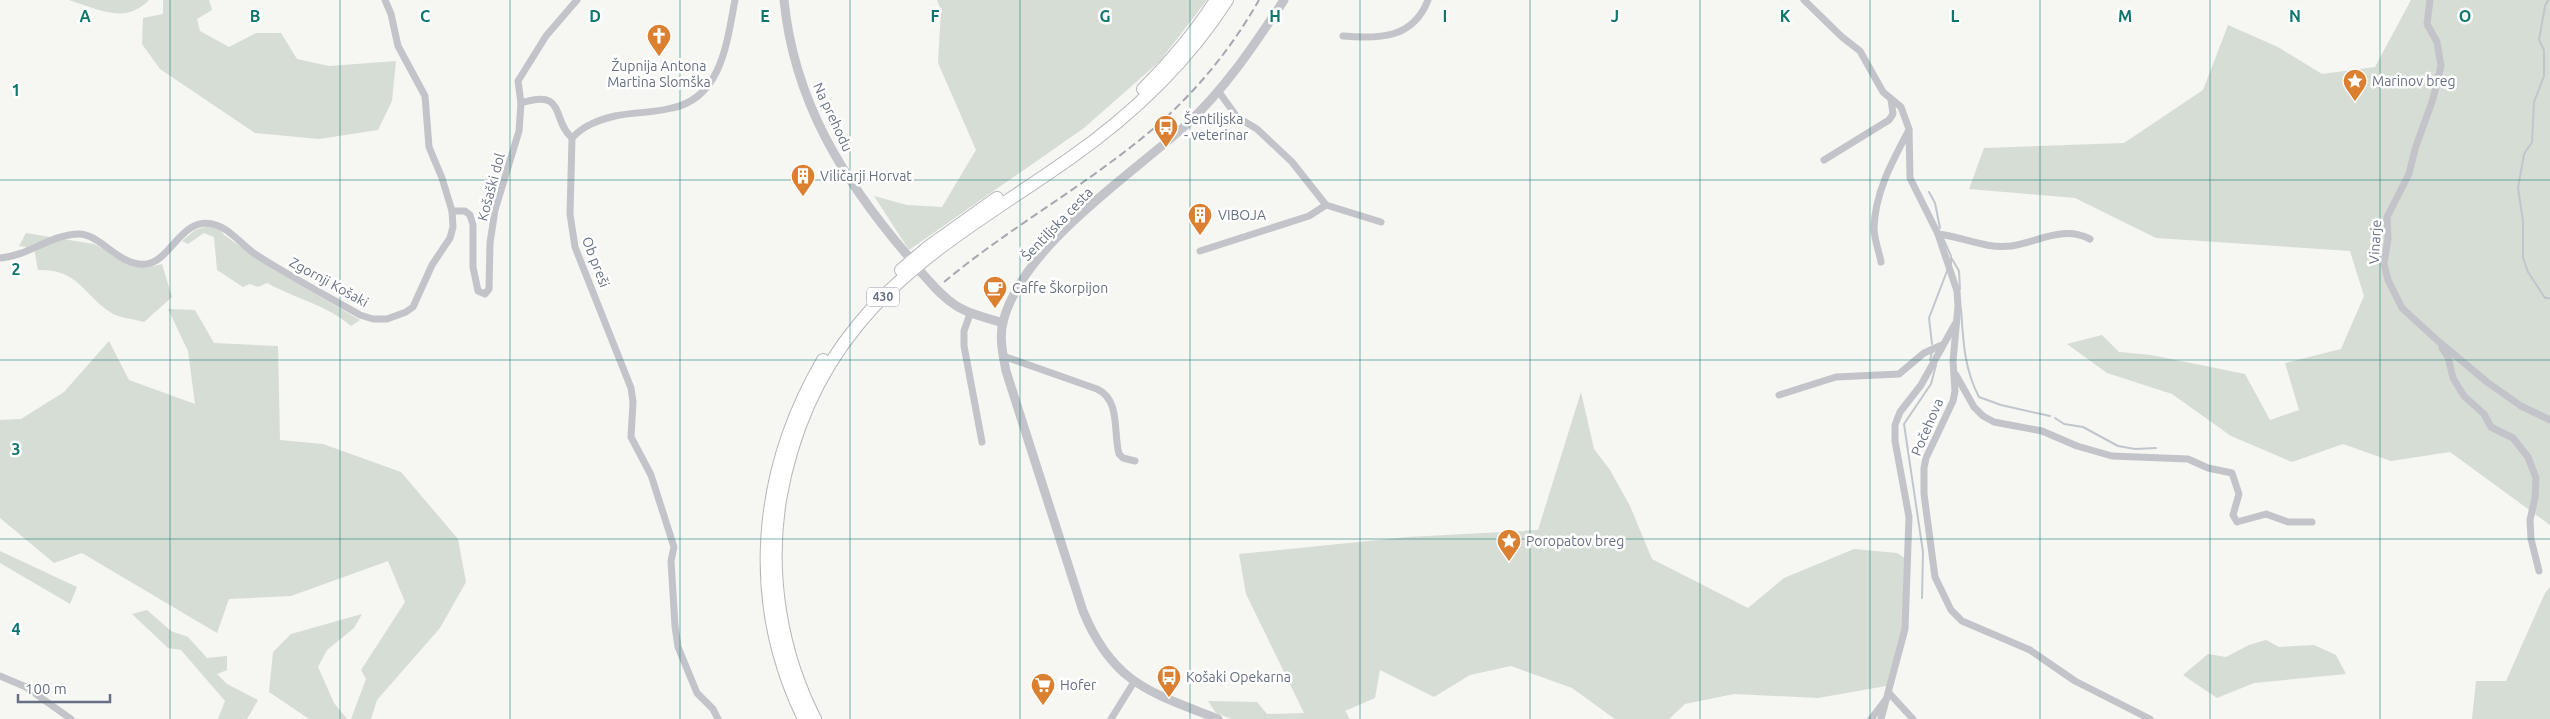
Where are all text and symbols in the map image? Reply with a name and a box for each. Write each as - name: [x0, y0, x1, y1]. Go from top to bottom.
- text: A: [79, 7, 91, 25]
- text: B: [250, 7, 260, 25]
- text: C: [420, 7, 430, 25]
- text: D: [589, 7, 601, 25]
- text: E: [760, 7, 770, 25]
- text: F: [931, 7, 940, 25]
- text: G: [1099, 7, 1111, 25]
- text: H: [1269, 7, 1281, 25]
- text: I: [1443, 7, 1447, 25]
- text: J: [1611, 7, 1619, 25]
- text: K: [1780, 7, 1791, 25]
- text: L: [1951, 7, 1960, 25]
- text: M: [2118, 7, 2132, 25]
- text: N: [2289, 7, 2301, 25]
- text: O: [2459, 7, 2471, 25]
- church icon: Župnija Antona Martina Slomška: [646, 23, 672, 57]
- place label: Župnija Antona Martina Slomška: [607, 57, 711, 90]
- place icon: Marinov breg: [2342, 68, 2368, 102]
- place label: Marinov breg: [2372, 73, 2456, 89]
- street label: Na prehodu: [810, 80, 856, 154]
- text: 1: [11, 81, 21, 99]
- place label: Šentiljska - veterinar: [1184, 110, 1249, 143]
- bus stop icon: Šentiljska - veterinar: [1153, 114, 1179, 148]
- street label: Košaški dol: [474, 151, 508, 223]
- building icon: Viličarji Horvat: [790, 163, 816, 197]
- place label: Viličarji Horvat: [820, 168, 912, 184]
- street label: Šentiljska cesta: [1017, 183, 1096, 264]
- building icon: VIBOJA: [1187, 202, 1213, 236]
- place label: VIBOJA: [1218, 207, 1266, 223]
- street label: Vinarje: [2366, 219, 2384, 265]
- street label: Ob preši: [579, 234, 613, 290]
- street label: Zgornji Košaki: [287, 254, 371, 310]
- text: 2: [11, 260, 21, 278]
- cafe icon: Caffe Škorpijon: [982, 275, 1008, 309]
- place label: Caffe Škorpijon: [1012, 279, 1108, 296]
- road number: 430: [867, 288, 899, 306]
- street label: Počehova: [1908, 396, 1946, 458]
- text: 3: [11, 440, 21, 458]
- place icon: Poropatov breg: [1496, 528, 1522, 562]
- place label: Poropatov breg: [1526, 533, 1624, 549]
- text: 4: [11, 620, 21, 638]
- bus stop icon: Košaki Opekarna: [1156, 664, 1182, 698]
- place label: Košaki Opekarna: [1186, 669, 1291, 685]
- scale bar: [18, 672, 110, 704]
- supermarket icon: Hofer: [1030, 672, 1056, 706]
- place label: Hofer: [1060, 677, 1097, 693]
- text: 100 m: [25, 680, 67, 697]

